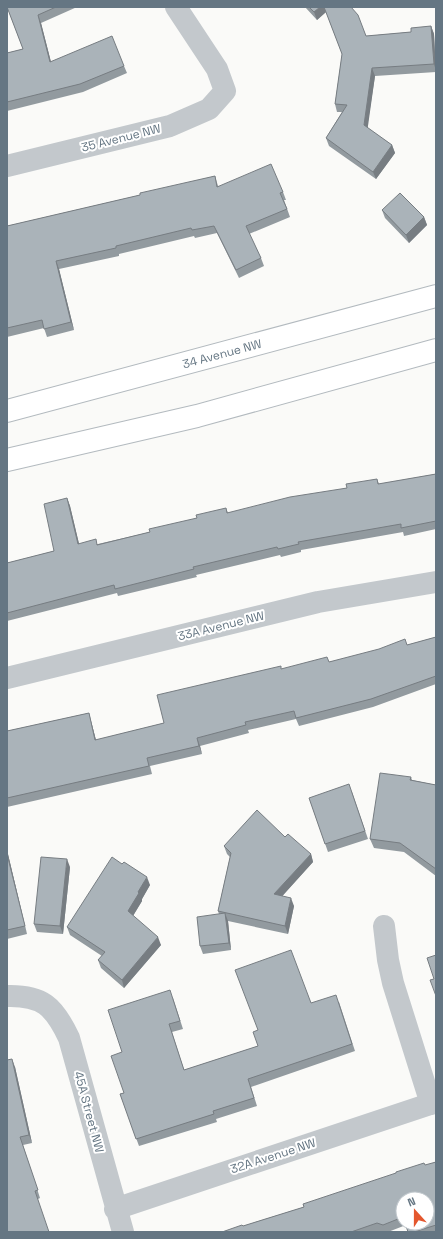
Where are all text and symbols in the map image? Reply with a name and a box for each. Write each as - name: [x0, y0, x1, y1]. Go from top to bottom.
- street label: 35 Avenue NW: [80, 120, 163, 156]
- street label: 34 Avenue NW: [181, 336, 264, 372]
- street label: 33A Avenue NW: [176, 607, 266, 644]
- street label: 45A Street NW: [70, 1070, 108, 1155]
- street label: 32A Avenue NW: [228, 1135, 318, 1177]
- north arrow: [395, 1191, 435, 1231]
- text: N: [405, 1194, 417, 1210]

